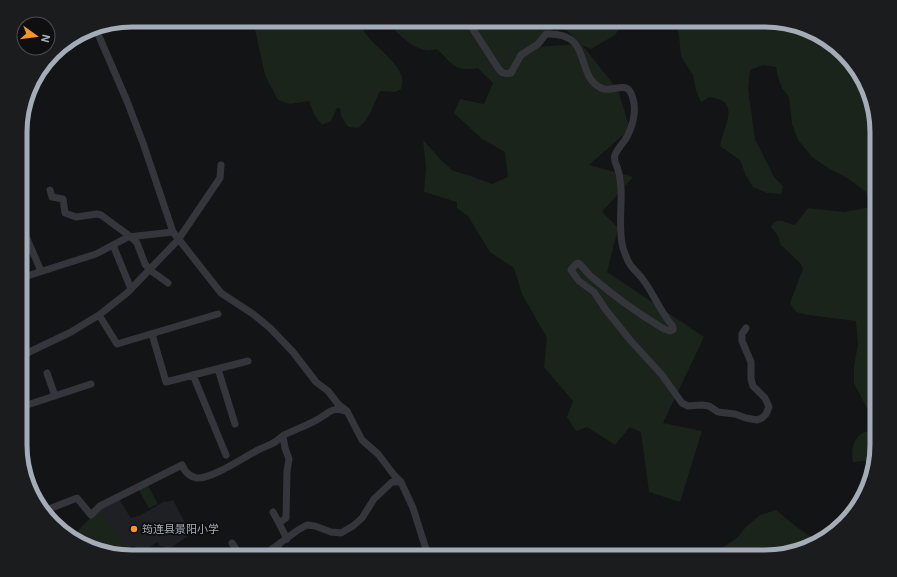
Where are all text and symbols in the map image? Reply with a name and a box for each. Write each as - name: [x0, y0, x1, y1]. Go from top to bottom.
- north arrow: [16, 16, 56, 56]
- text: N: [38, 33, 52, 44]
- place label: 筠连县景阳小学: [142, 523, 219, 536]
- marker: 筠连县景阳小学: [129, 524, 139, 534]

